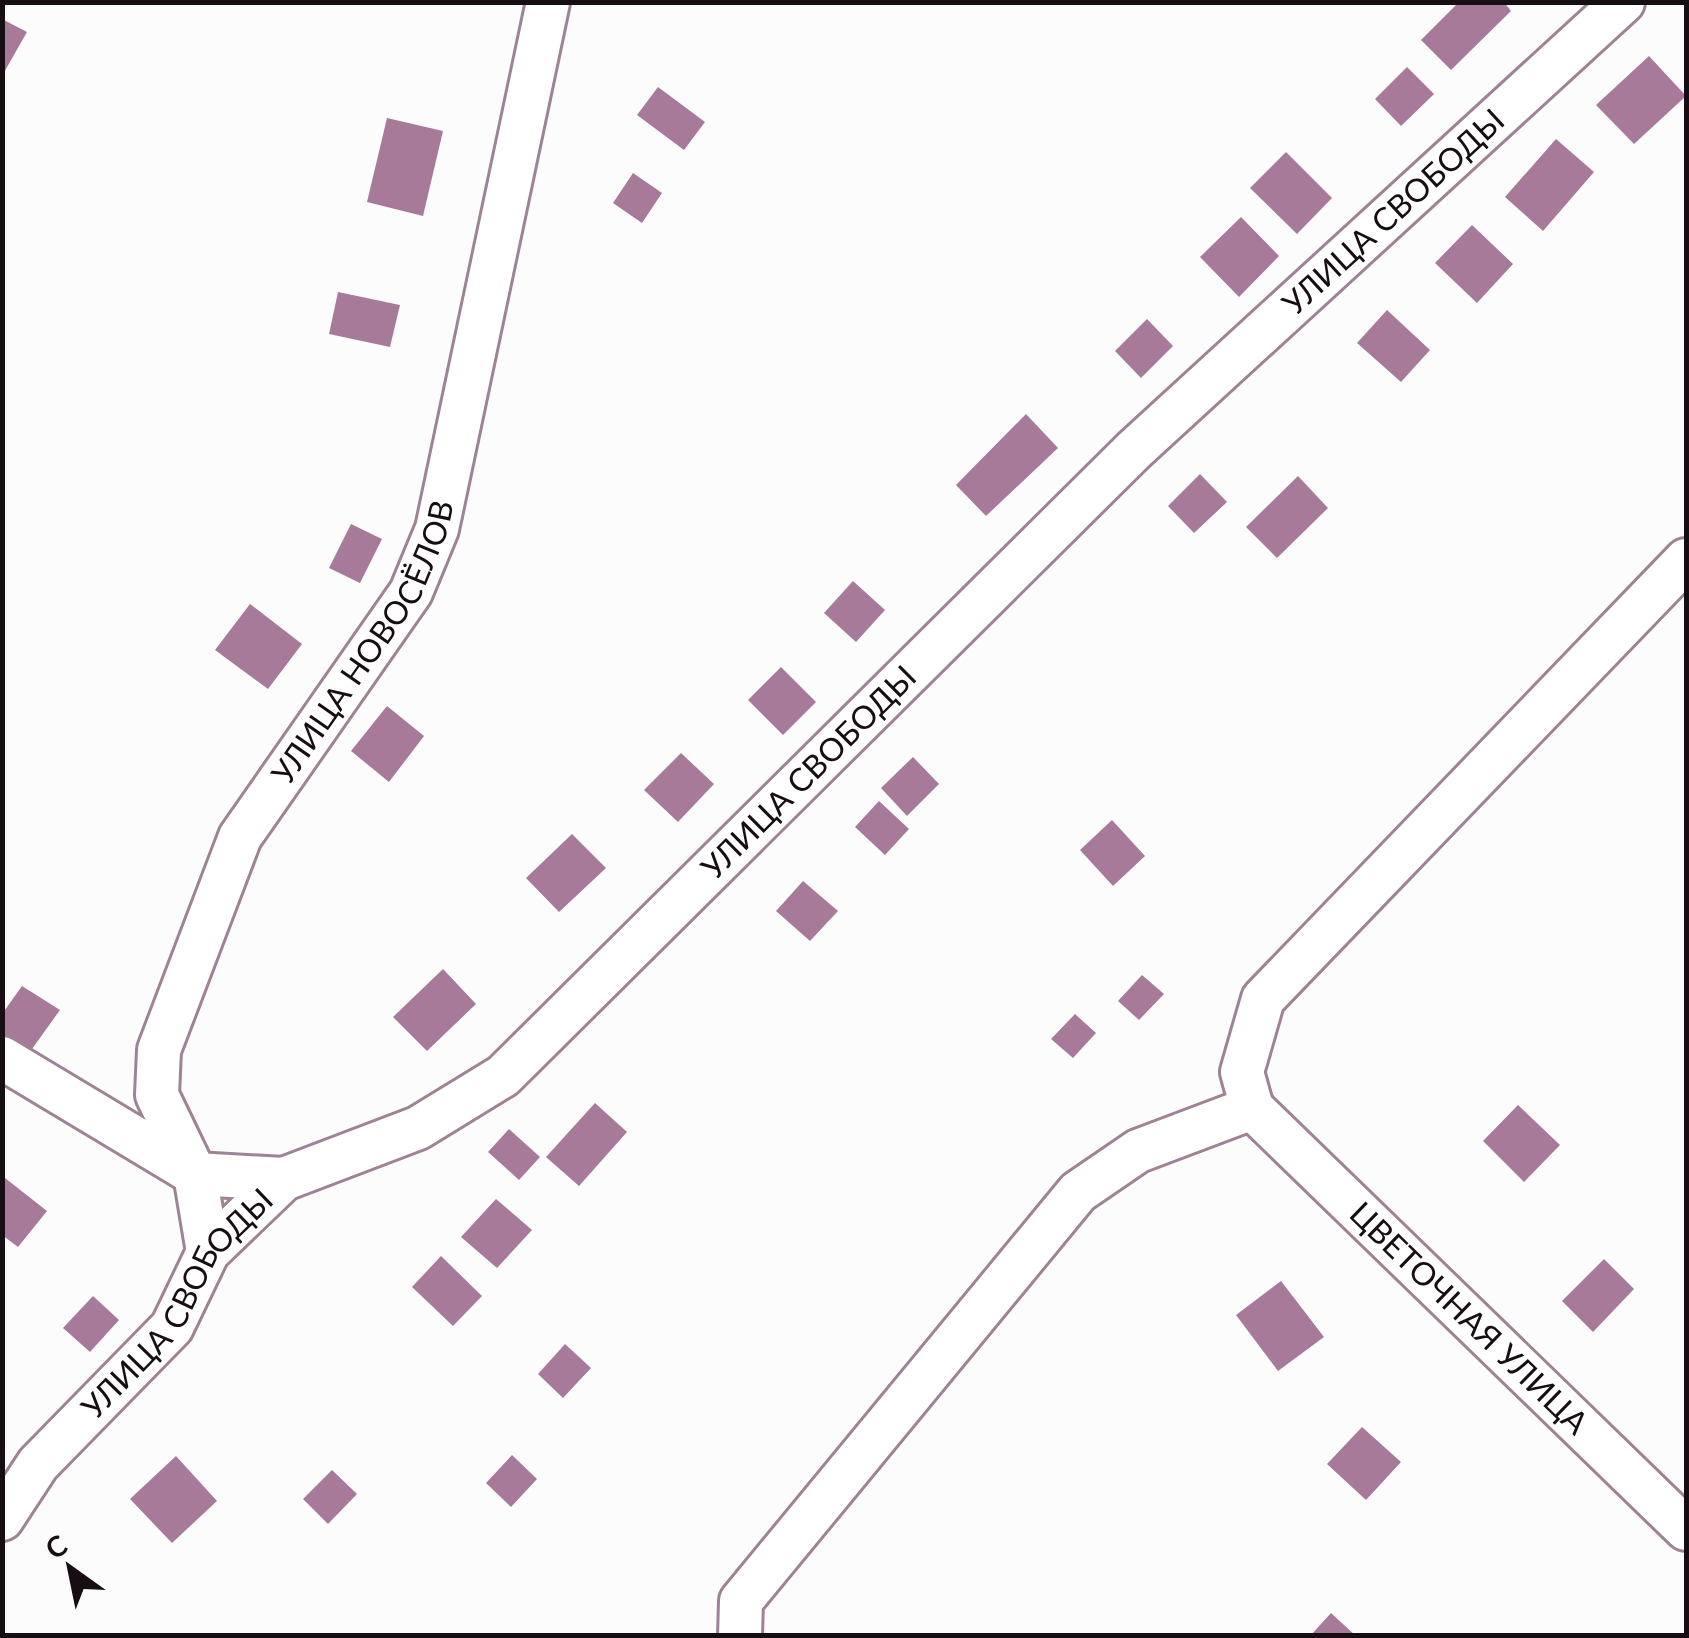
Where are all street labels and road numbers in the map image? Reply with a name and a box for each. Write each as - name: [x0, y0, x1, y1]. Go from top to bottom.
- street label: УЛИЦА СВОБОДЫ: [1274, 100, 1512, 322]
- street label: УЛИЦА НОВОСЁЛОВ: [262, 497, 461, 791]
- street label: УЛИЦА СВОБОДЫ: [692, 657, 923, 886]
- street label: УЛИЦА СВОБОДЫ: [73, 1179, 280, 1426]
- street label: ЦВЕТОЧНАЯ УЛИЦА: [1343, 1193, 1597, 1442]

